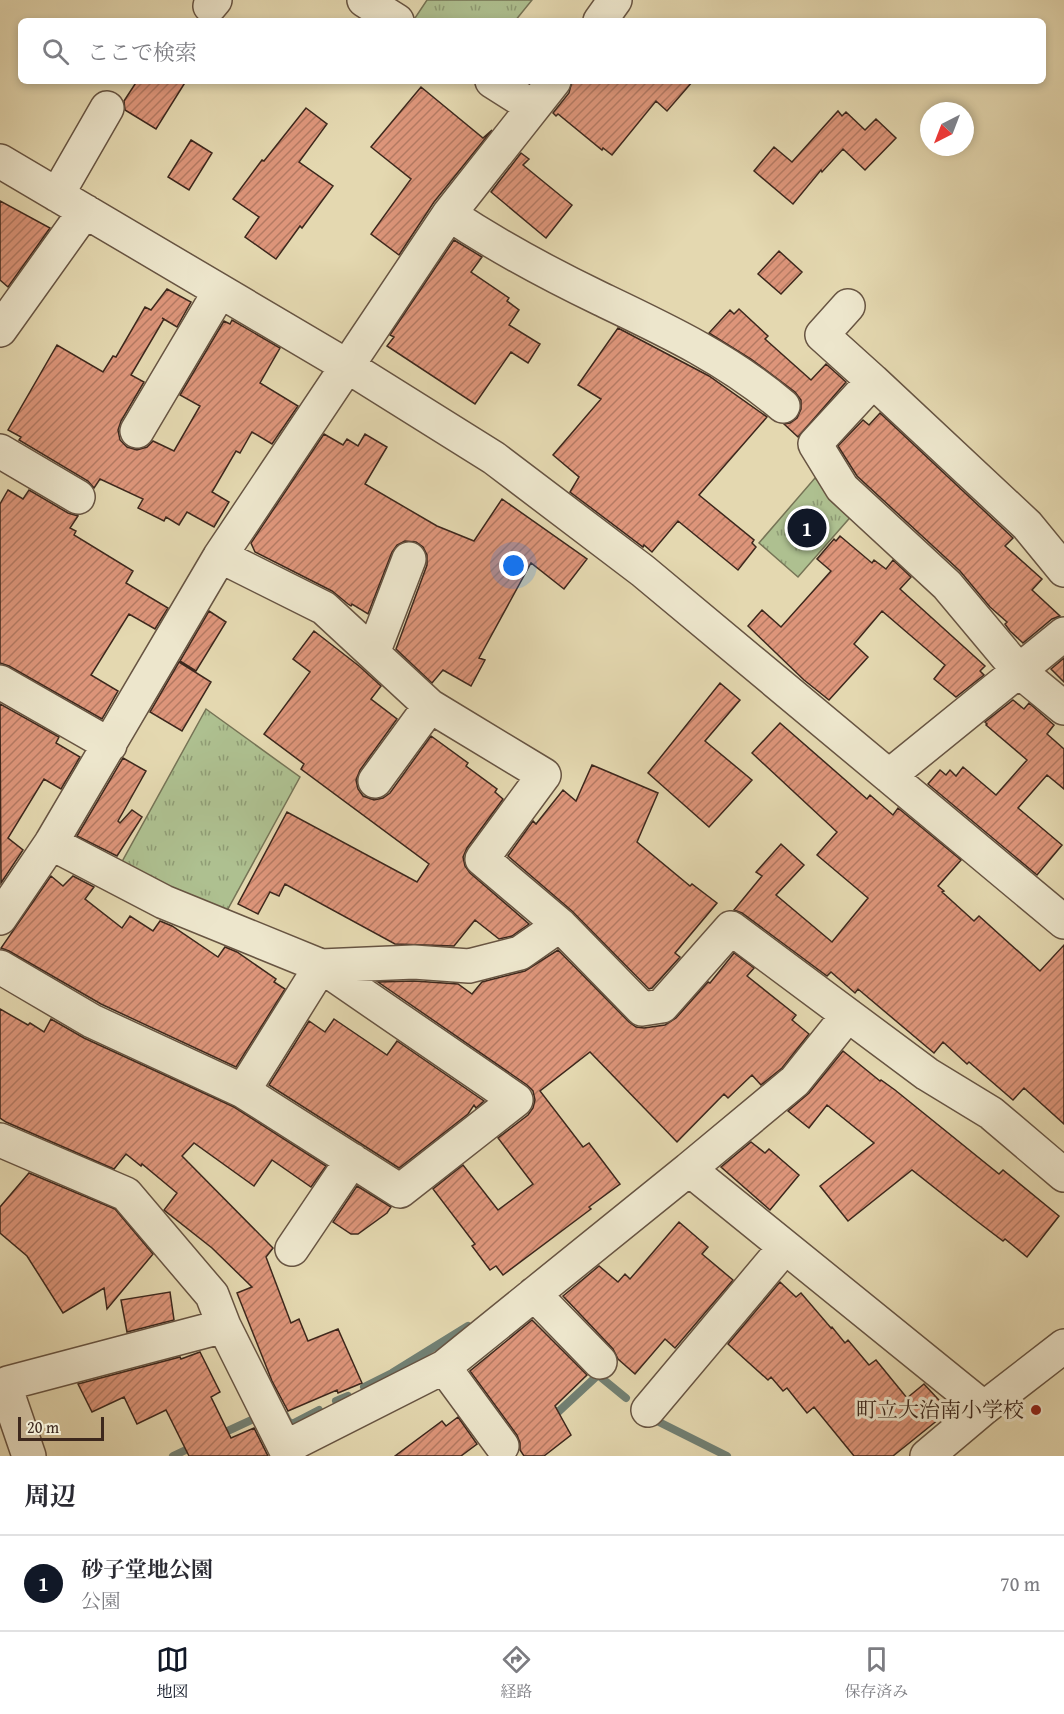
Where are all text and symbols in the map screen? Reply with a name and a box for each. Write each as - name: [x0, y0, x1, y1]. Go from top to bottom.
- search box: [18, 18, 1046, 84]
- icon: search: [39, 35, 72, 68]
- text: ここで検索: [87, 36, 197, 68]
- north arrow: [920, 102, 974, 156]
- pin: 1: [788, 506, 826, 550]
- your location: [499, 551, 528, 580]
- place label: 町立大治南小学校: [856, 1394, 1024, 1425]
- marker: 町立大治南小学校: [1029, 1403, 1043, 1417]
- scale bar: [18, 1414, 104, 1442]
- text: 20 m: [27, 1415, 59, 1439]
- text: 周辺: [24, 1476, 76, 1515]
- text: 砂子堂地公園: [81, 1553, 213, 1585]
- text: 1: [38, 1569, 49, 1598]
- text: 70 m: [1000, 1569, 1040, 1598]
- text: 公園: [81, 1586, 121, 1615]
- tab: 地図: [156, 1643, 189, 1703]
- tab: 経路: [500, 1643, 533, 1703]
- tab: 保存済み: [844, 1643, 908, 1703]

